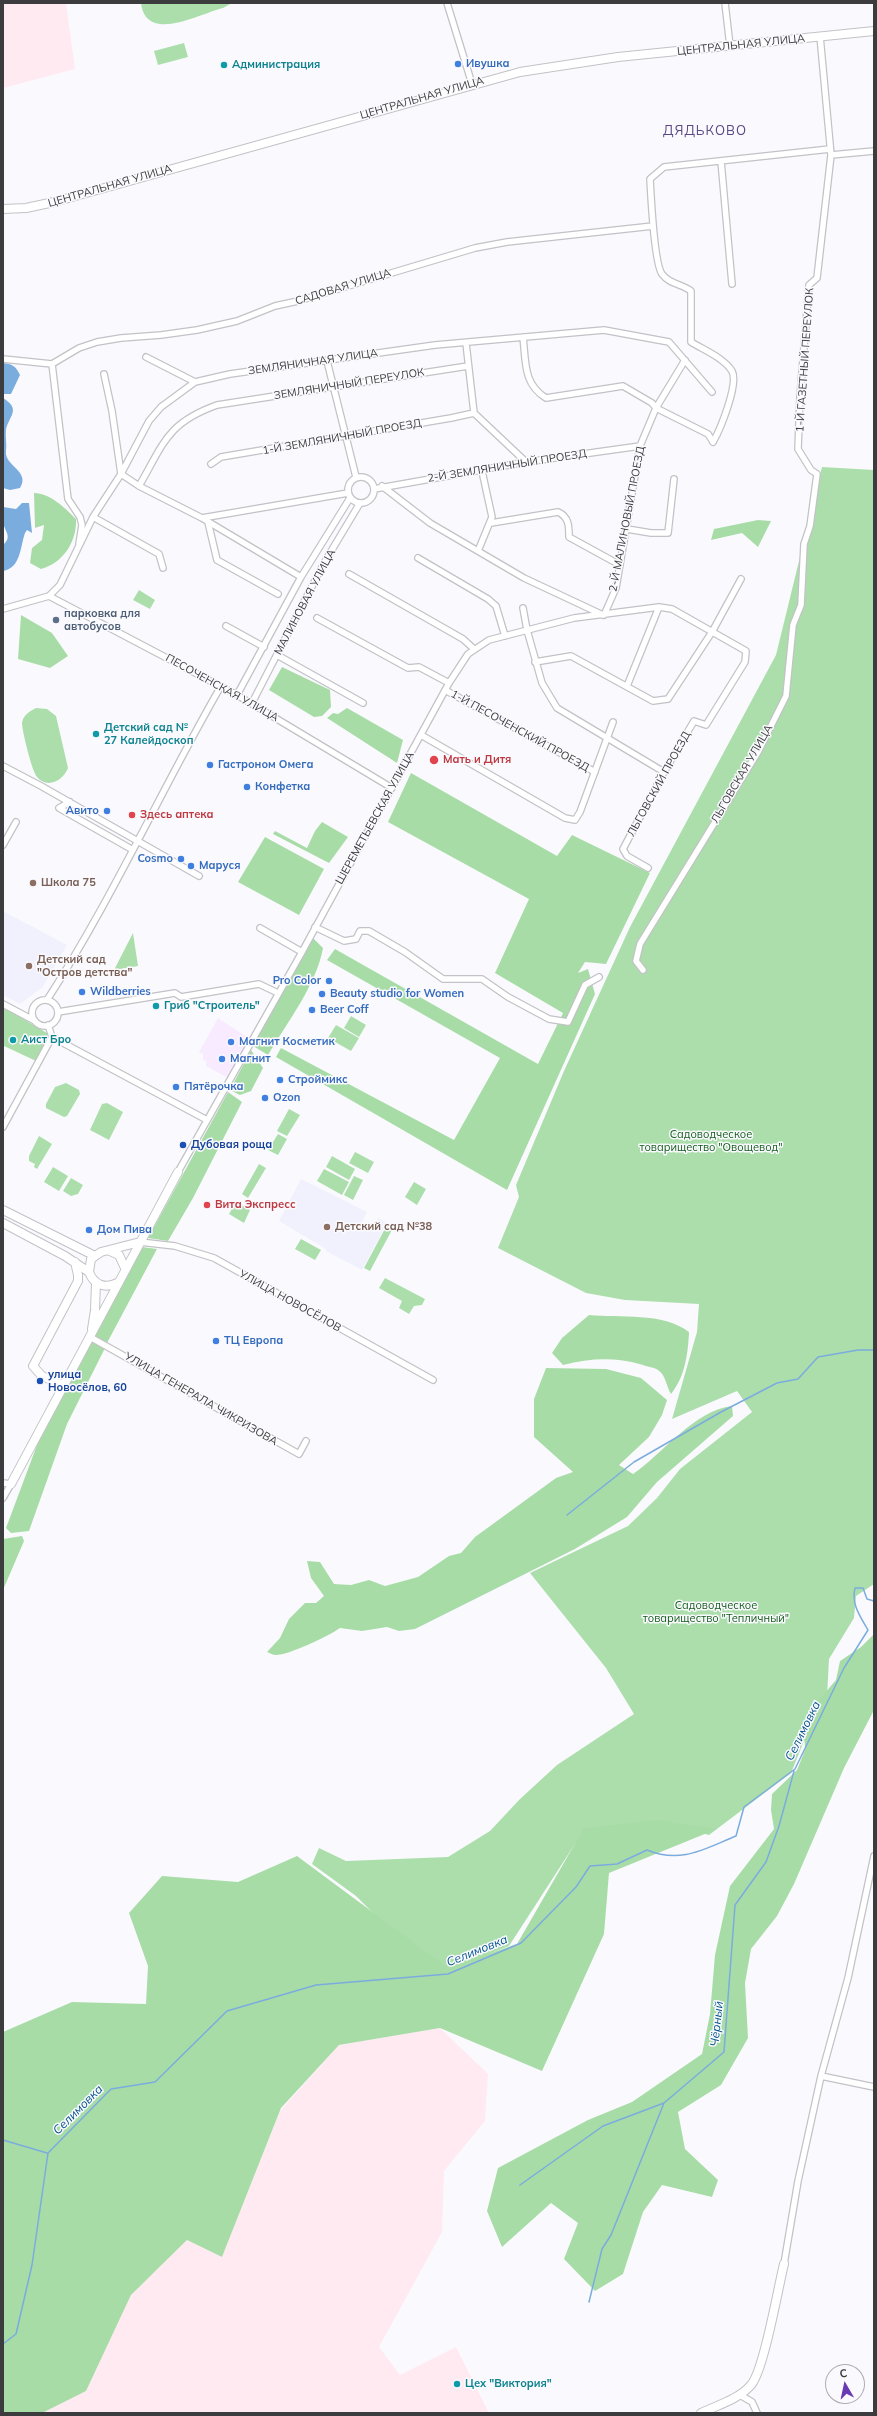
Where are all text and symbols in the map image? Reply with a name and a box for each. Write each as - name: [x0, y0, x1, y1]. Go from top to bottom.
- street label: ЦЕНТРАЛЬНАЯ УЛИЦА: [676, 32, 806, 58]
- place label: Ивушка: [466, 57, 509, 71]
- place label: Администрация: [232, 58, 320, 72]
- marker: Ивушка: [453, 59, 463, 69]
- marker: Администрация: [219, 60, 229, 70]
- street label: ЦЕНТРАЛЬНАЯ УЛИЦА: [358, 74, 486, 122]
- district label: ДЯДЬКОВО: [663, 123, 747, 139]
- street label: ЦЕНТРАЛЬНАЯ УЛИЦА: [46, 162, 174, 210]
- street label: САДОВАЯ УЛИЦА: [294, 266, 392, 308]
- street label: 1-Й ГАЗЕТНЫЙ ПЕРЕУЛОК: [793, 287, 817, 433]
- street label: ЗЕМЛЯНИЧНАЯ УЛИЦА: [247, 346, 379, 378]
- street label: ЗЕМЛЯНИЧНЫЙ ПЕРЕУЛОК: [273, 366, 425, 402]
- street label: 1-Й ЗЕМЛЯНИЧНЫЙ ПРОЕЗД: [261, 416, 423, 458]
- street label: 2-Й МАЛИНОВЫЙ ПРОЕЗД: [606, 445, 648, 593]
- street label: 2-Й ЗЕМЛЯНИЧНЫЙ ПРОЕЗД: [426, 447, 588, 485]
- street label: МАЛИНОВАЯ УЛИЦА: [272, 547, 338, 657]
- place label: парковка для автобусов: [64, 607, 140, 633]
- marker: парковка для автобусов: [51, 615, 61, 625]
- street label: ПЕСОЧЕНСКАЯ УЛИЦА: [163, 651, 281, 725]
- street label: 1-Й ПЕСОЧЕНСКИЙ ПРОЕЗД: [449, 687, 591, 775]
- place label: Детский сад № 27 Калейдоскоп: [104, 721, 193, 747]
- street label: ЛЬГОВСКАЯ УЛИЦА: [708, 722, 776, 826]
- marker: Детский сад № 27 Калейдоскоп: [91, 729, 101, 739]
- street label: ЛЬГОВСКИЙ ПРОЕЗД: [625, 729, 693, 839]
- street label: ШЕРЕМЕТЬЕВСКАЯ УЛИЦА: [333, 749, 417, 887]
- place label: Мать и Дитя: [443, 753, 511, 767]
- marker: Мать и Дитя: [428, 754, 440, 766]
- place label: Гастроном Омега: [218, 758, 313, 772]
- marker: Гастроном Омега: [205, 760, 215, 770]
- place label: Конфетка: [255, 780, 310, 794]
- marker: Конфетка: [242, 782, 252, 792]
- place label: Авито: [66, 804, 99, 818]
- marker: Авито: [102, 806, 112, 816]
- place label: Здесь аптека: [140, 808, 214, 822]
- marker: Здесь аптека: [127, 810, 137, 820]
- place label: Cosmo: [137, 852, 173, 866]
- marker: Cosmo: [176, 854, 186, 864]
- place label: Маруся: [199, 859, 240, 873]
- marker: Маруся: [186, 861, 196, 871]
- place label: Школа 75: [41, 876, 96, 890]
- marker: Школа 75: [28, 878, 38, 888]
- place label: Детский сад "Остров детства": [37, 953, 132, 979]
- marker: Детский сад "Остров детства": [24, 961, 34, 971]
- place label: Pro Color: [273, 974, 321, 988]
- marker: Pro Color: [324, 976, 334, 986]
- place label: Wildberries: [90, 985, 151, 999]
- marker: Wildberries: [77, 987, 87, 997]
- place label: Beauty studio for Women: [330, 987, 464, 1001]
- marker: Beauty studio for Women: [317, 989, 327, 999]
- place label: Гриб "Строитель": [164, 999, 260, 1013]
- marker: Гриб "Строитель": [151, 1001, 161, 1011]
- place label: Beer Coff: [320, 1003, 368, 1017]
- marker: Beer Coff: [307, 1005, 317, 1015]
- place label: Аист Бро: [21, 1033, 71, 1047]
- marker: Аист Бро: [8, 1035, 18, 1045]
- place label: Магнит Косметик: [239, 1035, 335, 1049]
- marker: Магнит Косметик: [226, 1037, 236, 1047]
- place label: Магнит: [230, 1052, 271, 1066]
- marker: Магнит: [217, 1054, 227, 1064]
- place label: Строймикс: [288, 1073, 348, 1087]
- marker: Строймикс: [275, 1075, 285, 1085]
- place label: Пятёрочка: [184, 1080, 244, 1094]
- marker: Пятёрочка: [171, 1082, 181, 1092]
- place label: Ozon: [273, 1091, 300, 1105]
- marker: Ozon: [260, 1093, 270, 1103]
- park label: Садоводческое товарищество "Овощевод": [639, 1128, 783, 1154]
- place label: Дубовая роща: [191, 1138, 272, 1152]
- marker: Дубовая роща: [178, 1140, 188, 1150]
- place label: Вита Экспресс: [215, 1198, 296, 1212]
- marker: Вита Экспресс: [202, 1200, 212, 1210]
- place label: Детский сад №38: [335, 1220, 432, 1234]
- marker: Детский сад №38: [322, 1222, 332, 1232]
- place label: Дом Пива: [97, 1223, 152, 1237]
- marker: Дом Пива: [84, 1225, 94, 1235]
- street label: УЛИЦА НОВОСЁЛОВ: [237, 1267, 343, 1335]
- place label: ТЦ Европа: [224, 1334, 283, 1348]
- marker: ТЦ Европа: [211, 1336, 221, 1346]
- street label: УЛИЦА ГЕНЕРАЛА ЧИКРИЗОВА: [122, 1350, 280, 1448]
- place label: улица Новосёлов, 60: [48, 1368, 127, 1394]
- marker: улица Новосёлов, 60: [35, 1376, 45, 1386]
- park label: Садоводческое товарищество "Тепличный": [643, 1599, 789, 1625]
- water label: Селимовка: [782, 1699, 824, 1763]
- water label: Селимовка: [444, 1932, 510, 1970]
- water label: Чёрный: [707, 2001, 727, 2047]
- water label: Селимовка: [50, 2082, 106, 2138]
- north arrow: [825, 2364, 865, 2404]
- text: С: [838, 2366, 848, 2381]
- place label: Цех "Виктория": [465, 2377, 552, 2391]
- marker: Цех "Виктория": [452, 2379, 462, 2389]

